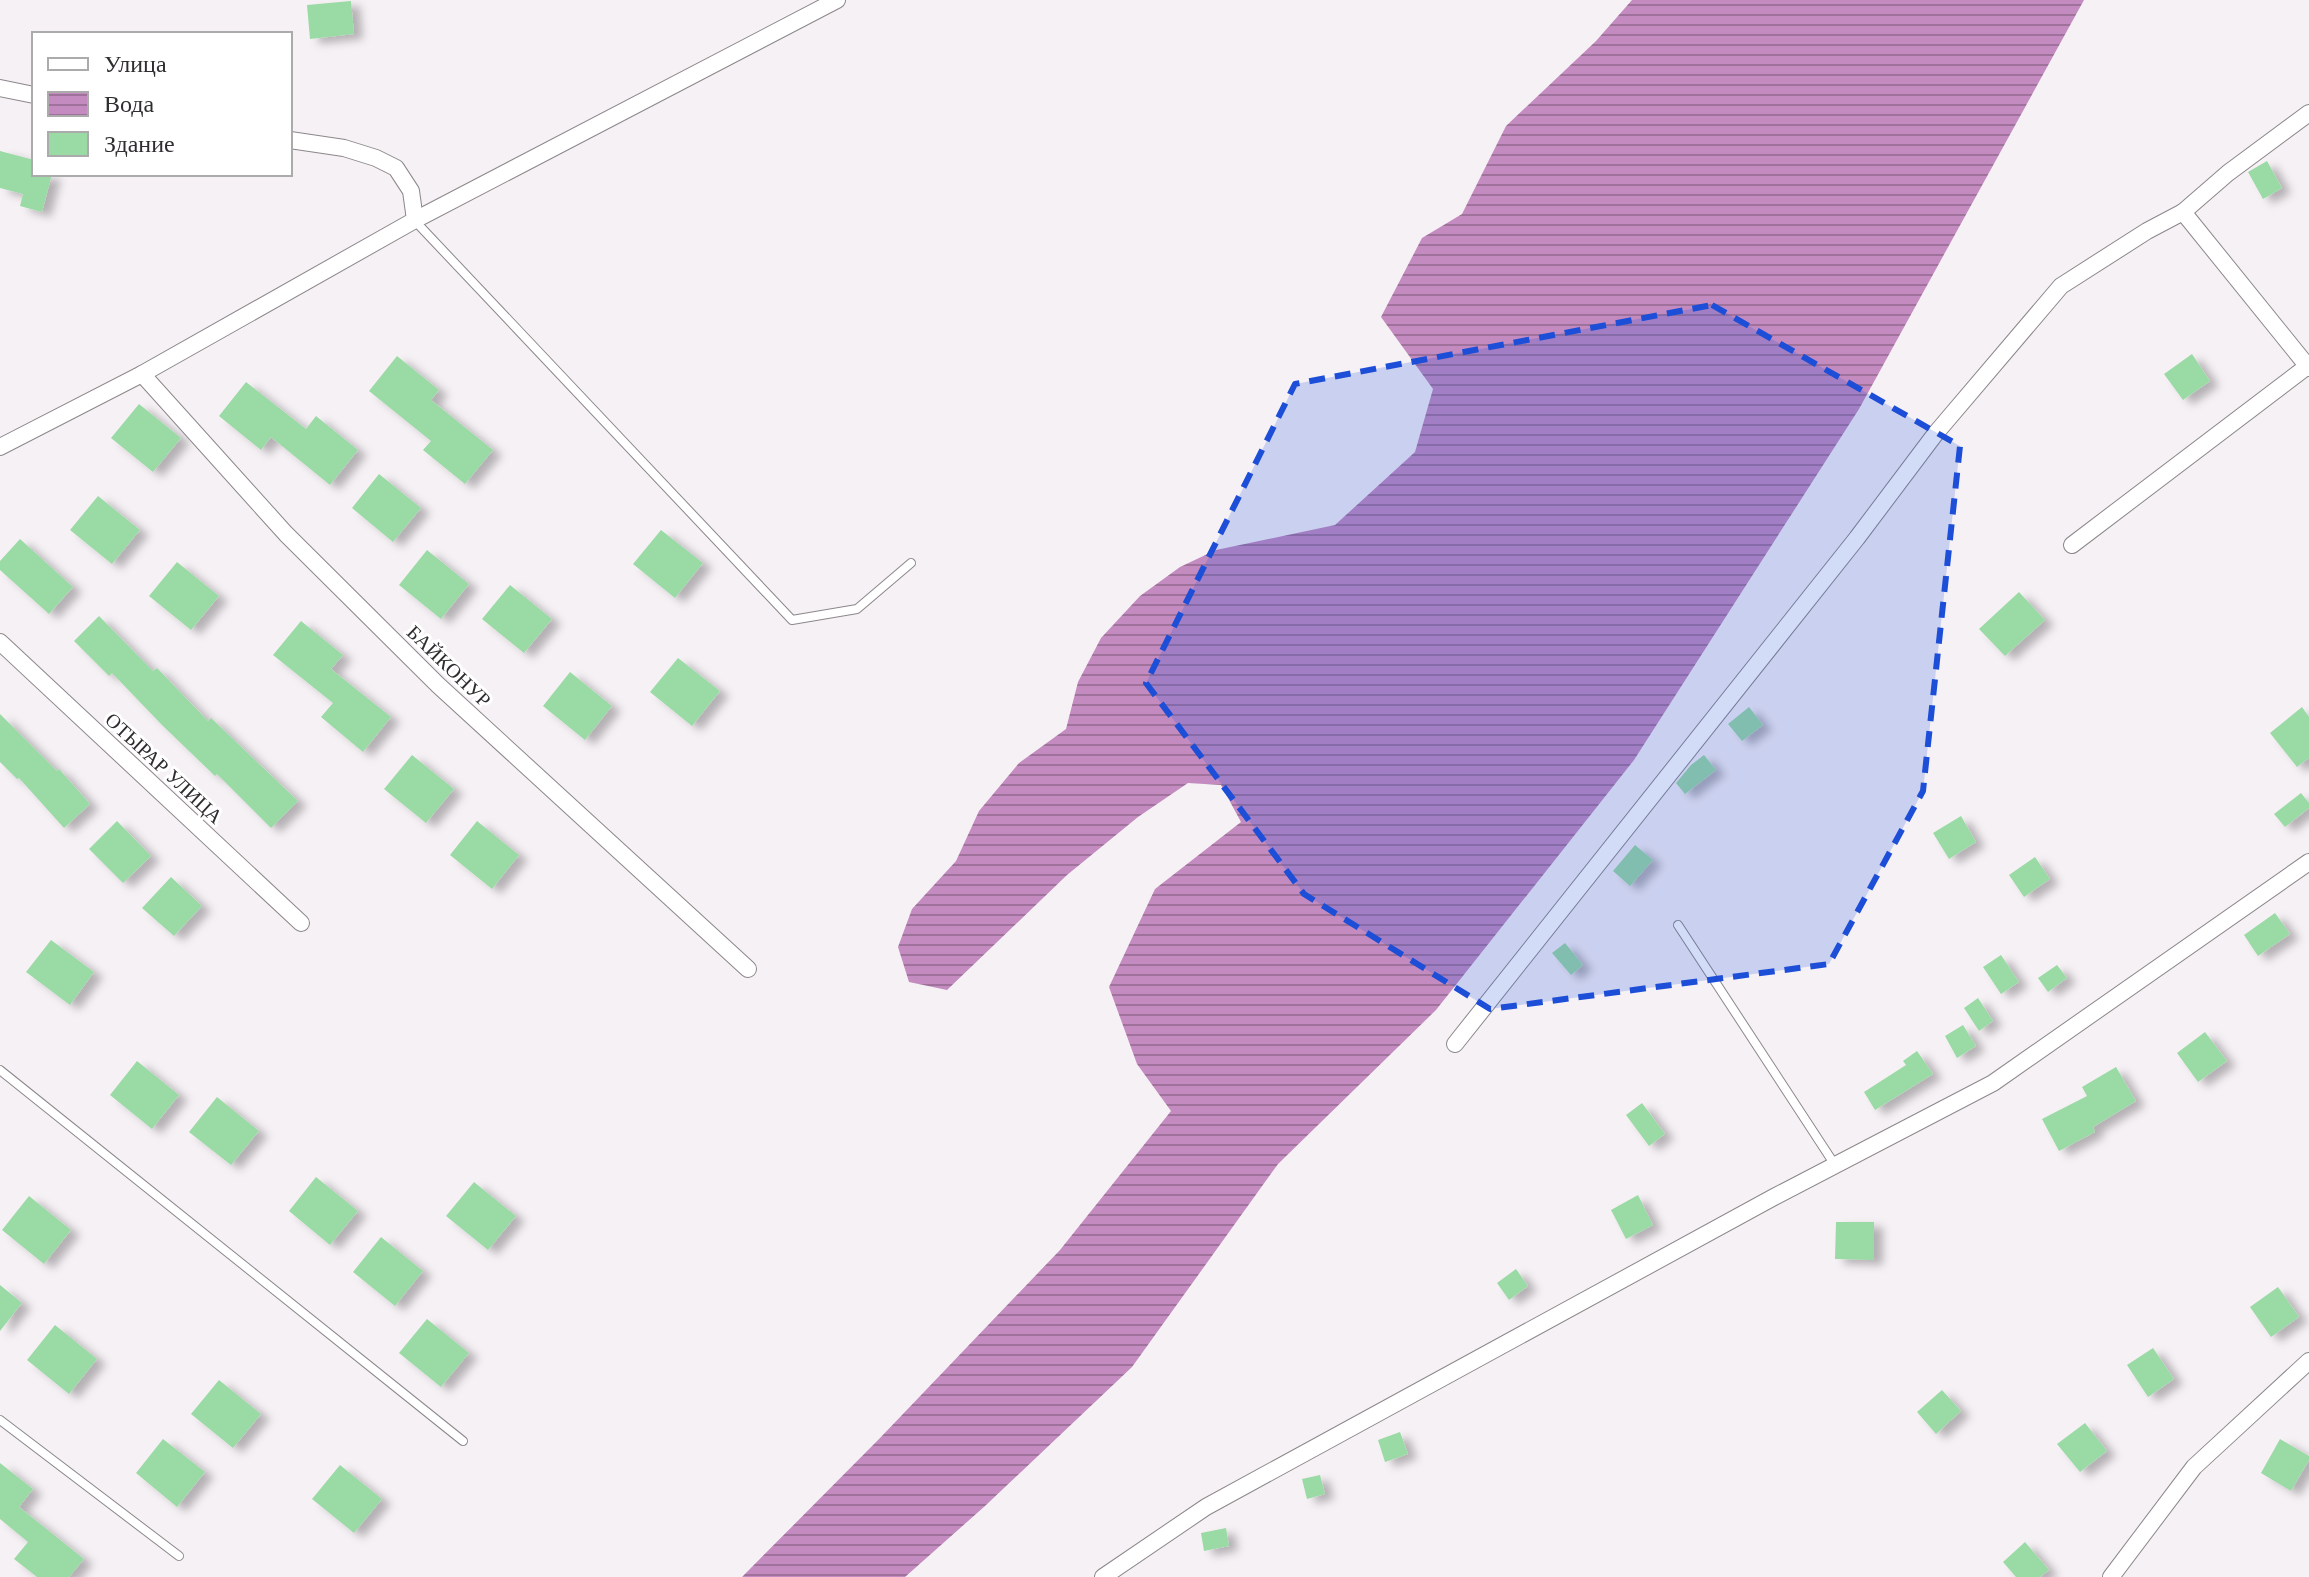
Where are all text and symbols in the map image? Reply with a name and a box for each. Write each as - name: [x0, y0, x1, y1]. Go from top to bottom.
- legend: [32, 32, 292, 176]
- text: Улица: [104, 51, 167, 77]
- text: Вода: [104, 91, 155, 117]
- text: Здание: [104, 131, 175, 157]
- street label: БАЙКОНУР: [403, 621, 495, 711]
- street label: ОТЫРАР УЛИЦА: [100, 708, 228, 829]

